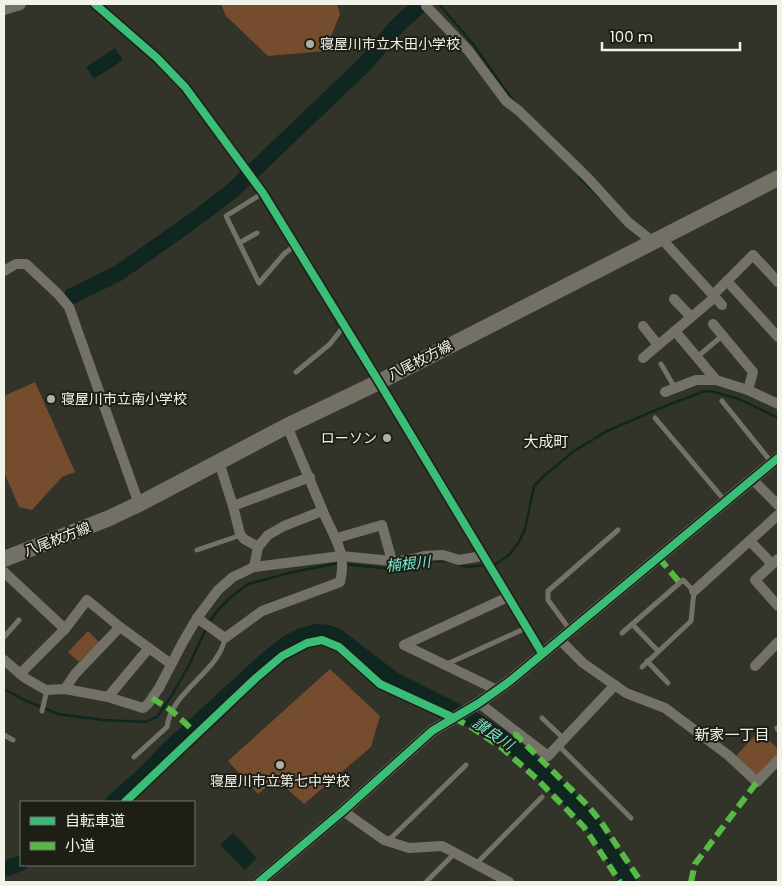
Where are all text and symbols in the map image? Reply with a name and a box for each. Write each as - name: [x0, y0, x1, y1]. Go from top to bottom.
- scale bar: [602, 20, 740, 52]
- text: 100 m: [610, 26, 653, 47]
- place label: 寝屋川市立木田小学校: [320, 34, 460, 54]
- marker: 寝屋川市立木田小学校: [304, 38, 316, 50]
- street label: 八尾枚方線: [384, 335, 456, 385]
- place label: 寝屋川市立南小学校: [61, 389, 187, 409]
- marker: 寝屋川市立南小学校: [45, 393, 57, 405]
- place label: ローソン: [321, 428, 377, 448]
- district label: 大成町: [523, 431, 569, 452]
- marker: ローソン: [381, 432, 393, 444]
- street label: 八尾枚方線: [21, 517, 93, 561]
- water label: 楠根川: [384, 551, 433, 576]
- water label: 讃良川: [469, 712, 519, 756]
- district label: 新家一丁目: [694, 724, 770, 745]
- marker: 寝屋川市立第七中学校: [274, 759, 286, 771]
- place label: 寝屋川市立第七中学校: [210, 771, 350, 791]
- legend: [20, 801, 195, 866]
- text: 自転車道: [65, 810, 125, 831]
- text: 小道: [65, 835, 95, 856]

